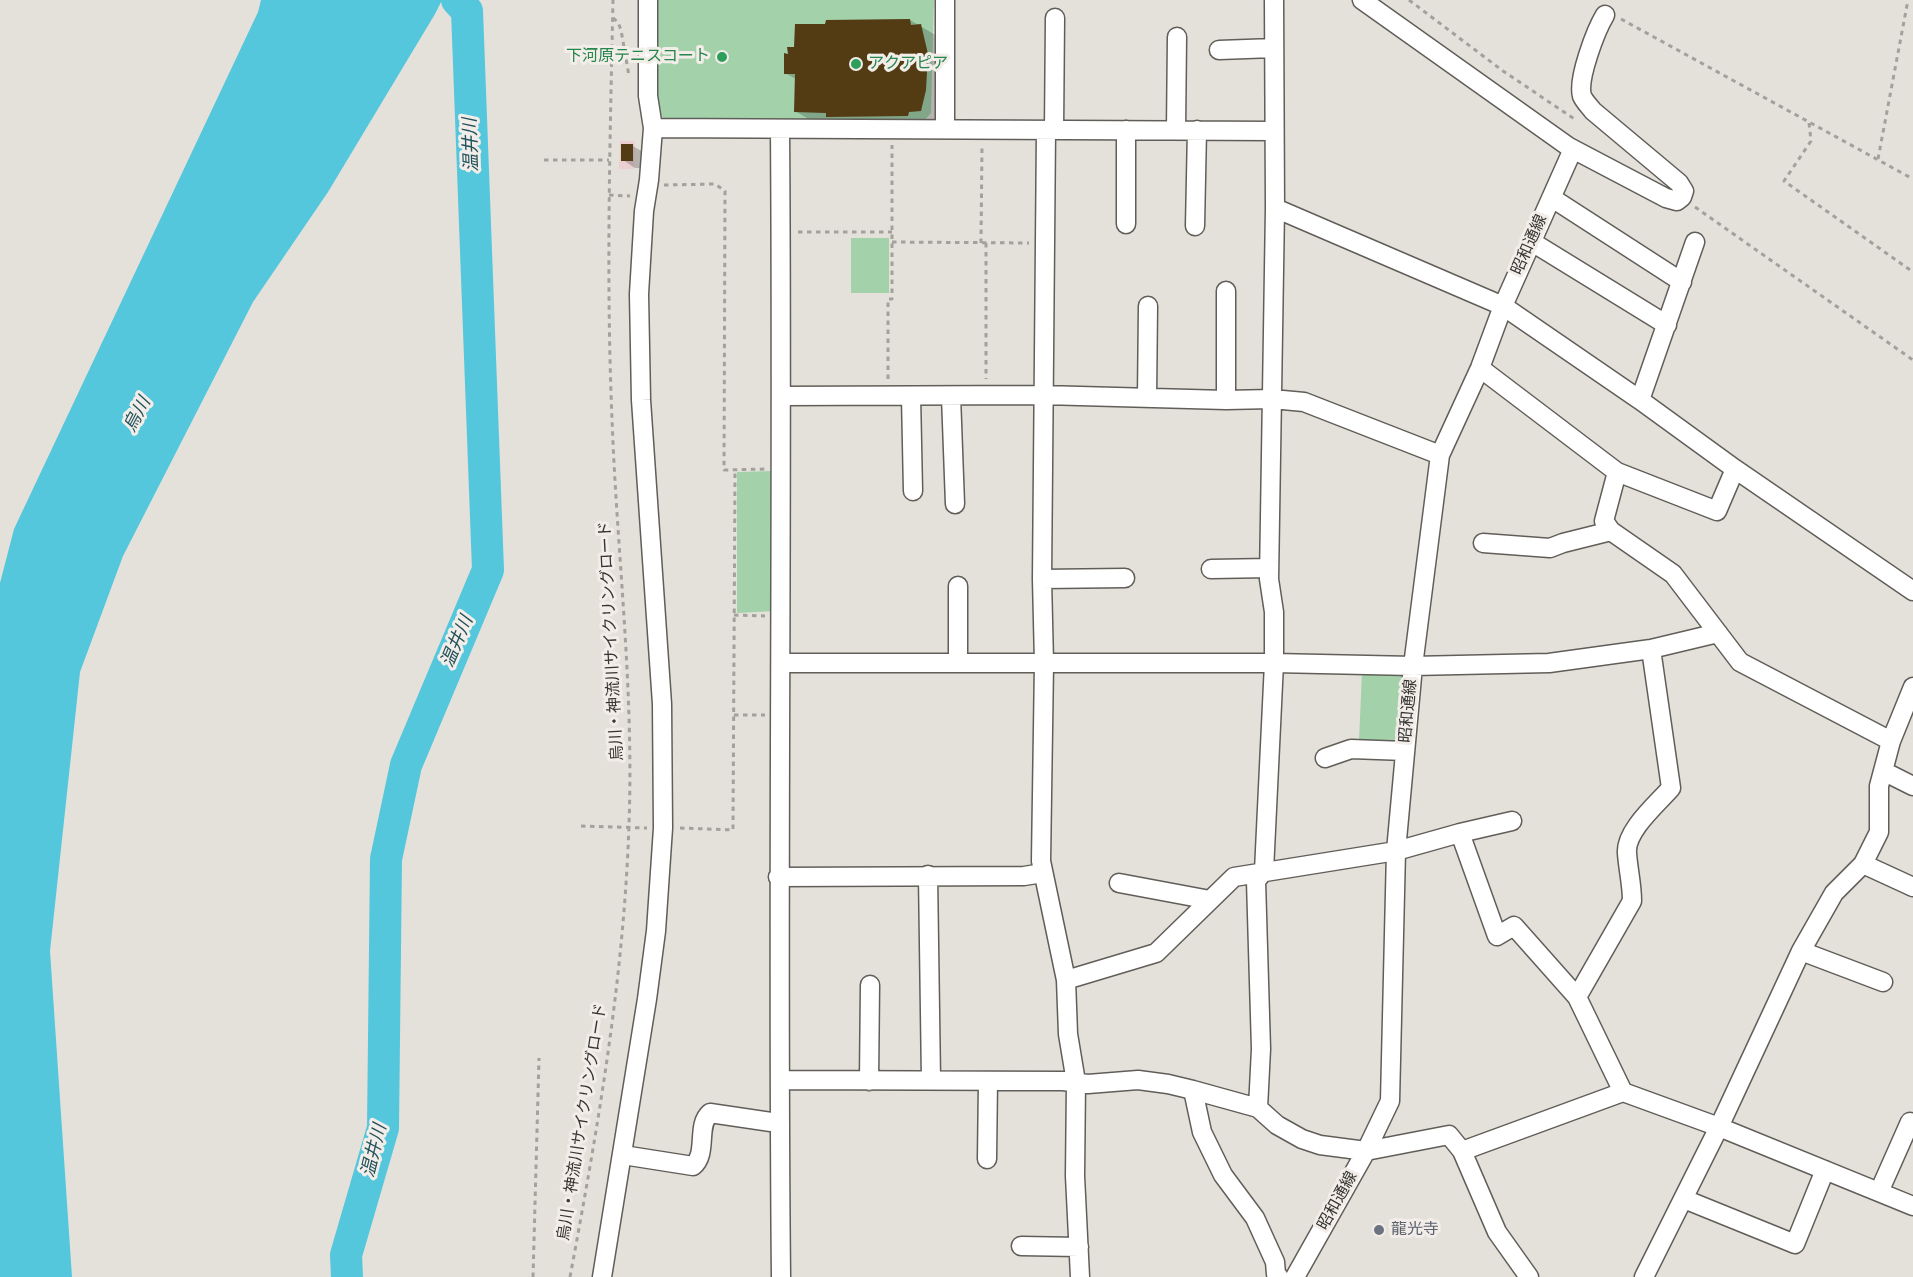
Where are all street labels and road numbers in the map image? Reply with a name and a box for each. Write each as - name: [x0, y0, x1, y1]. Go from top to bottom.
- street label: 昭和通線: [1508, 212, 1552, 278]
- street label: 烏川・神流川サイクリングロード: [596, 521, 628, 761]
- street label: 昭和通線: [1397, 678, 1421, 744]
- street label: 烏川・神流川サイクリングロード: [555, 1002, 611, 1242]
- street label: 昭和通線: [1314, 1168, 1362, 1234]

